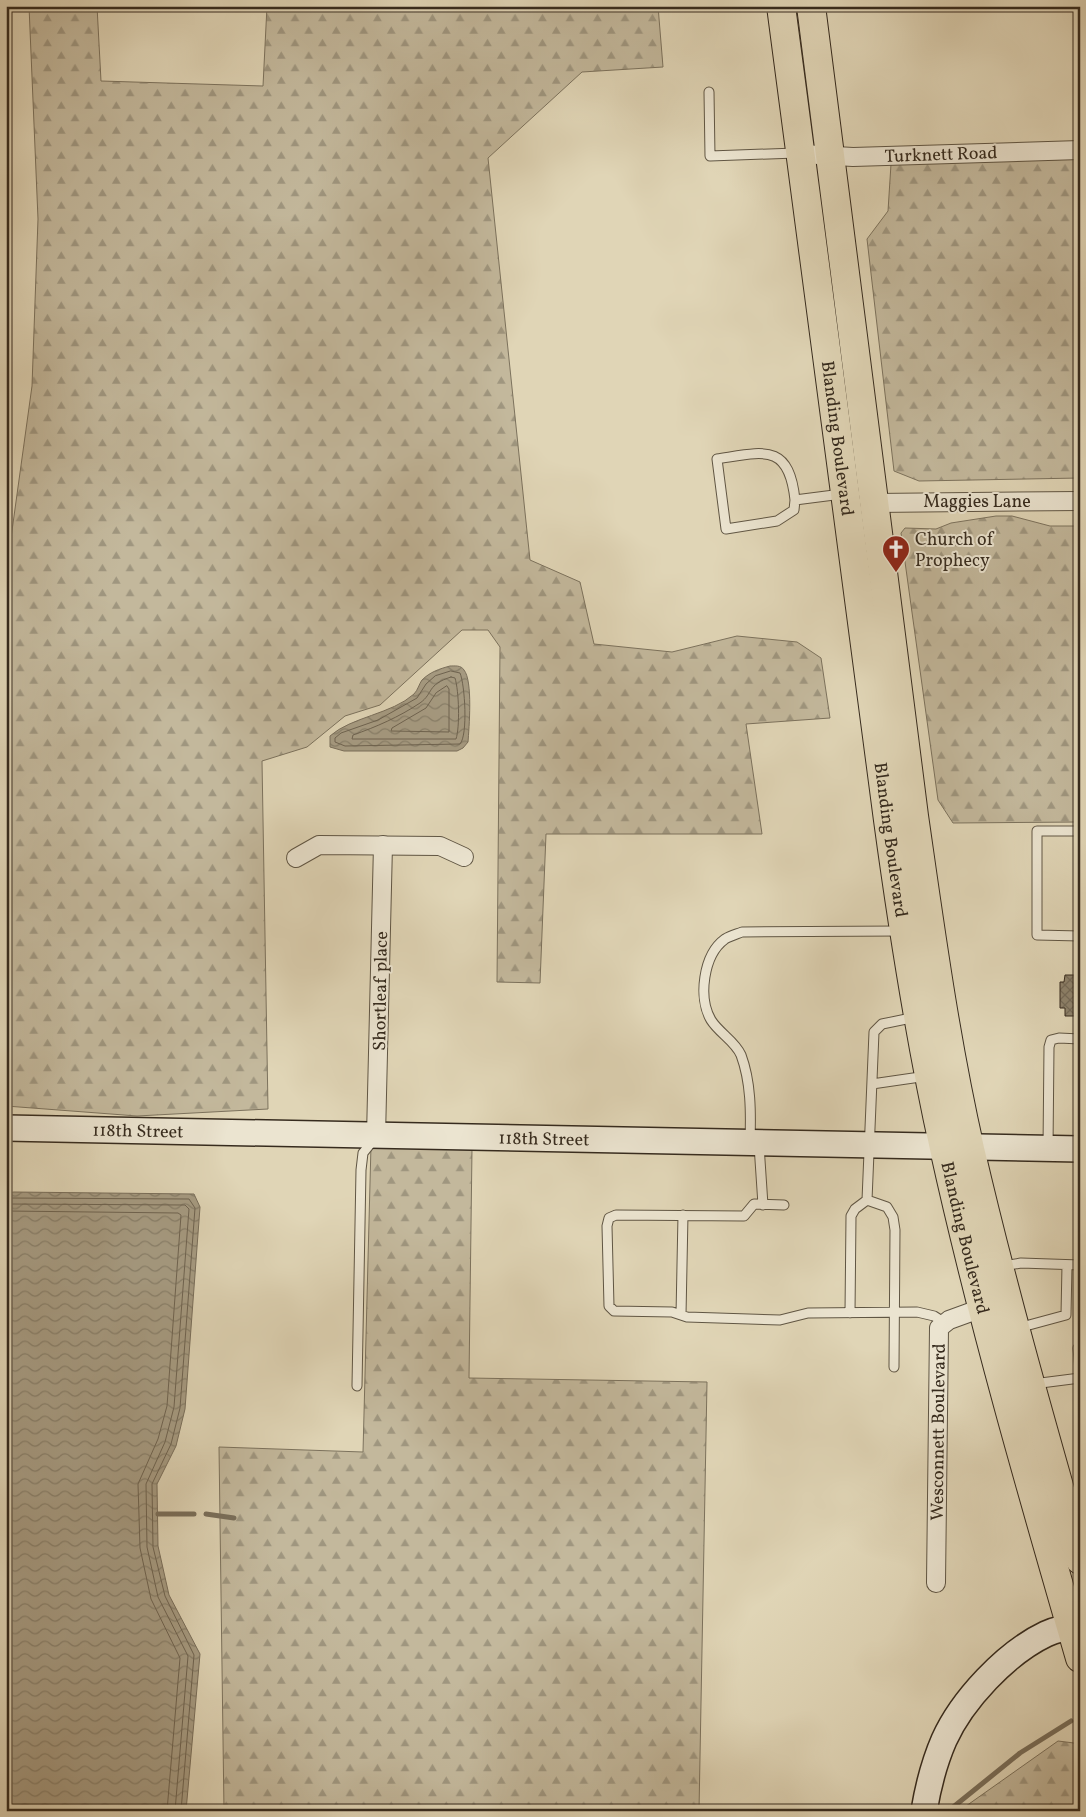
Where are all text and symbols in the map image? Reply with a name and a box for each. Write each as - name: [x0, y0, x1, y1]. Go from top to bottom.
- street label: Turknett Road: [884, 141, 998, 170]
- street label: Blanding Boulevard: [814, 359, 859, 518]
- street label: Maggies Lane: [923, 490, 1031, 515]
- place label: Church of Prophecy: [915, 528, 995, 574]
- church icon: Church of Prophecy: [881, 534, 911, 573]
- street label: Blanding Boulevard: [867, 761, 913, 919]
- street label: Shortleaf place: [368, 931, 395, 1051]
- street label: 118th Street: [92, 1119, 184, 1145]
- street label: 118th Street: [498, 1127, 590, 1153]
- street label: Blanding Boulevard: [933, 1159, 994, 1317]
- street label: Wesconnett Boulevard: [926, 1343, 953, 1521]

